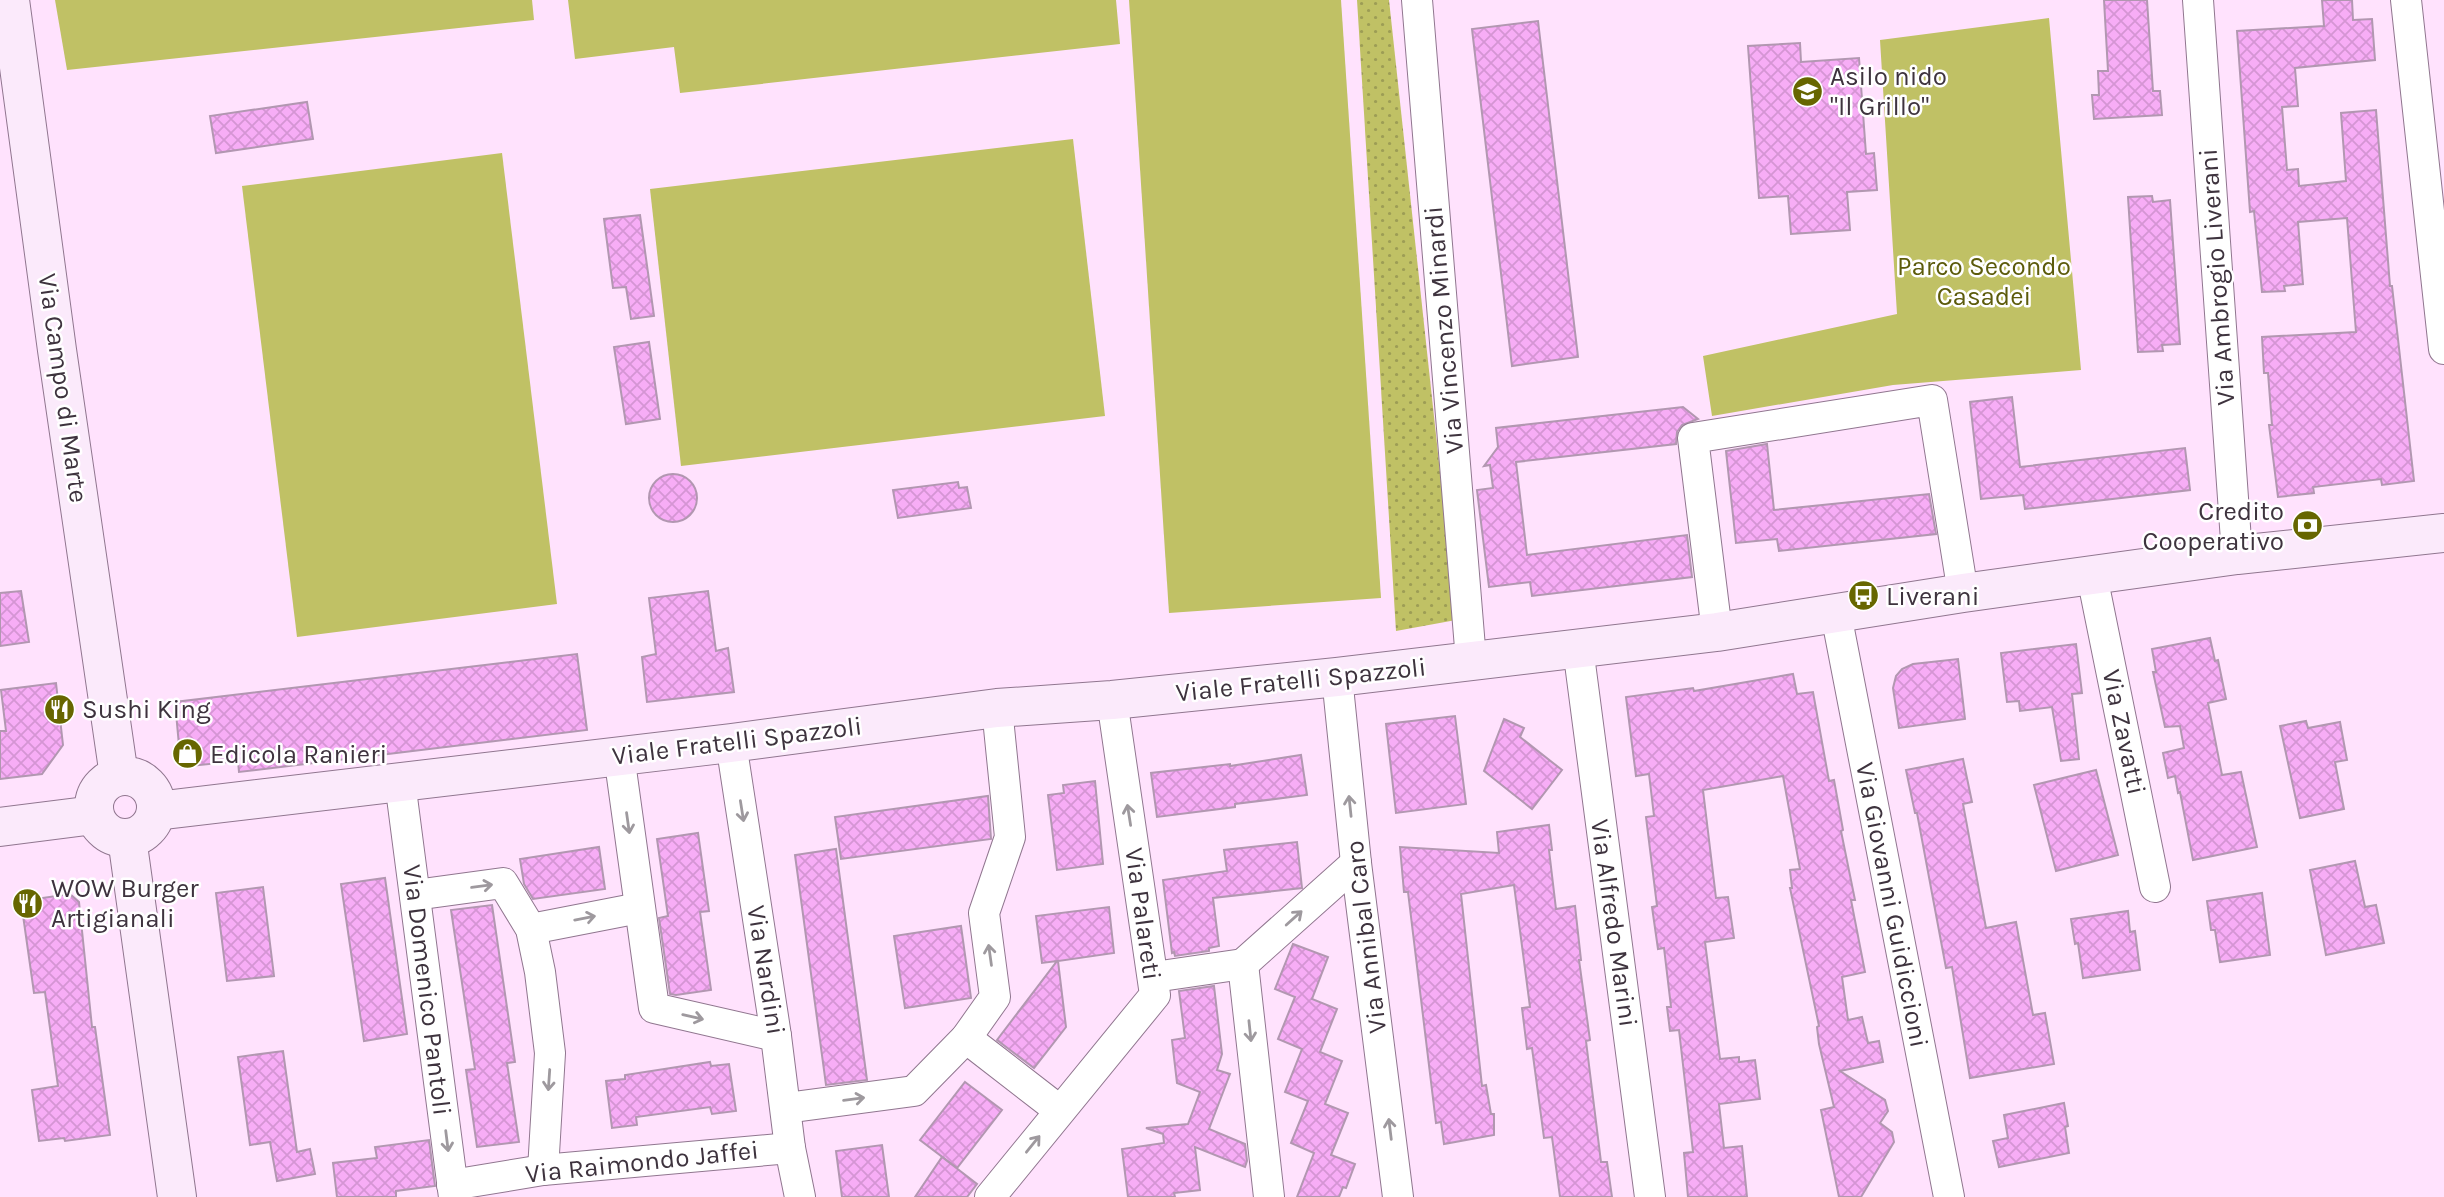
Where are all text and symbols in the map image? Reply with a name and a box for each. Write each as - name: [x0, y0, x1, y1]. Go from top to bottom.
- place label: Asilo nido "Il Grillo": [1830, 61, 1947, 122]
- school or university icon: Asilo nido "Il Grillo": [1790, 74, 1824, 108]
- street label: Via Ambrogio Liverani: [2193, 148, 2241, 406]
- street label: Via Vincenzo Minardi: [1418, 205, 1470, 455]
- park label: Parco Secondo Casadei: [1897, 251, 2071, 312]
- street label: Via Campo di Marte: [32, 271, 94, 505]
- place label: Credito Cooperativo: [2143, 496, 2284, 557]
- bank icon: Credito Cooperativo: [2290, 509, 2324, 543]
- bus stop icon: Liverani: [1846, 579, 1880, 613]
- place label: Liverani: [1886, 581, 1979, 612]
- street label: Viale Fratelli Spazzoli: [1174, 651, 1428, 709]
- street label: Via Zavatti: [2096, 667, 2152, 797]
- restaurant icon: Sushi King: [42, 692, 76, 726]
- place label: Sushi King: [82, 694, 211, 725]
- street label: Viale Fratelli Spazzoli: [610, 710, 864, 772]
- shop icon: Edicola Ranieri: [170, 737, 204, 771]
- place label: Edicola Ranieri: [210, 739, 387, 770]
- street label: Via Giovanni Guidiccioni: [1849, 760, 1935, 1050]
- one-way arrow: [1343, 795, 1356, 818]
- one-way arrow: [736, 799, 749, 822]
- one-way arrow: [1122, 804, 1135, 827]
- one-way arrow: [621, 811, 634, 834]
- street label: Via Alfredo Marini: [1584, 817, 1644, 1029]
- street label: Via Annibal Caro: [1339, 839, 1393, 1035]
- street label: Via Palareti: [1118, 846, 1168, 982]
- street label: Via Domenico Pantoli: [396, 863, 458, 1117]
- place label: WOW Burger Artigianali: [51, 873, 199, 934]
- one-way arrow: [471, 879, 493, 892]
- restaurant icon: WOW Burger Artigianali: [11, 886, 45, 920]
- street label: Via Nardini: [740, 903, 792, 1037]
- one-way arrow: [1285, 910, 1303, 926]
- one-way arrow: [573, 911, 596, 925]
- one-way arrow: [983, 944, 996, 967]
- one-way arrow: [681, 1011, 704, 1025]
- one-way arrow: [1244, 1020, 1257, 1042]
- one-way arrow: [542, 1068, 555, 1091]
- one-way arrow: [842, 1092, 865, 1105]
- one-way arrow: [1383, 1118, 1396, 1141]
- one-way arrow: [440, 1129, 453, 1152]
- street label: Via Raimondo Jaffei: [524, 1134, 760, 1190]
- one-way arrow: [1025, 1135, 1040, 1153]

